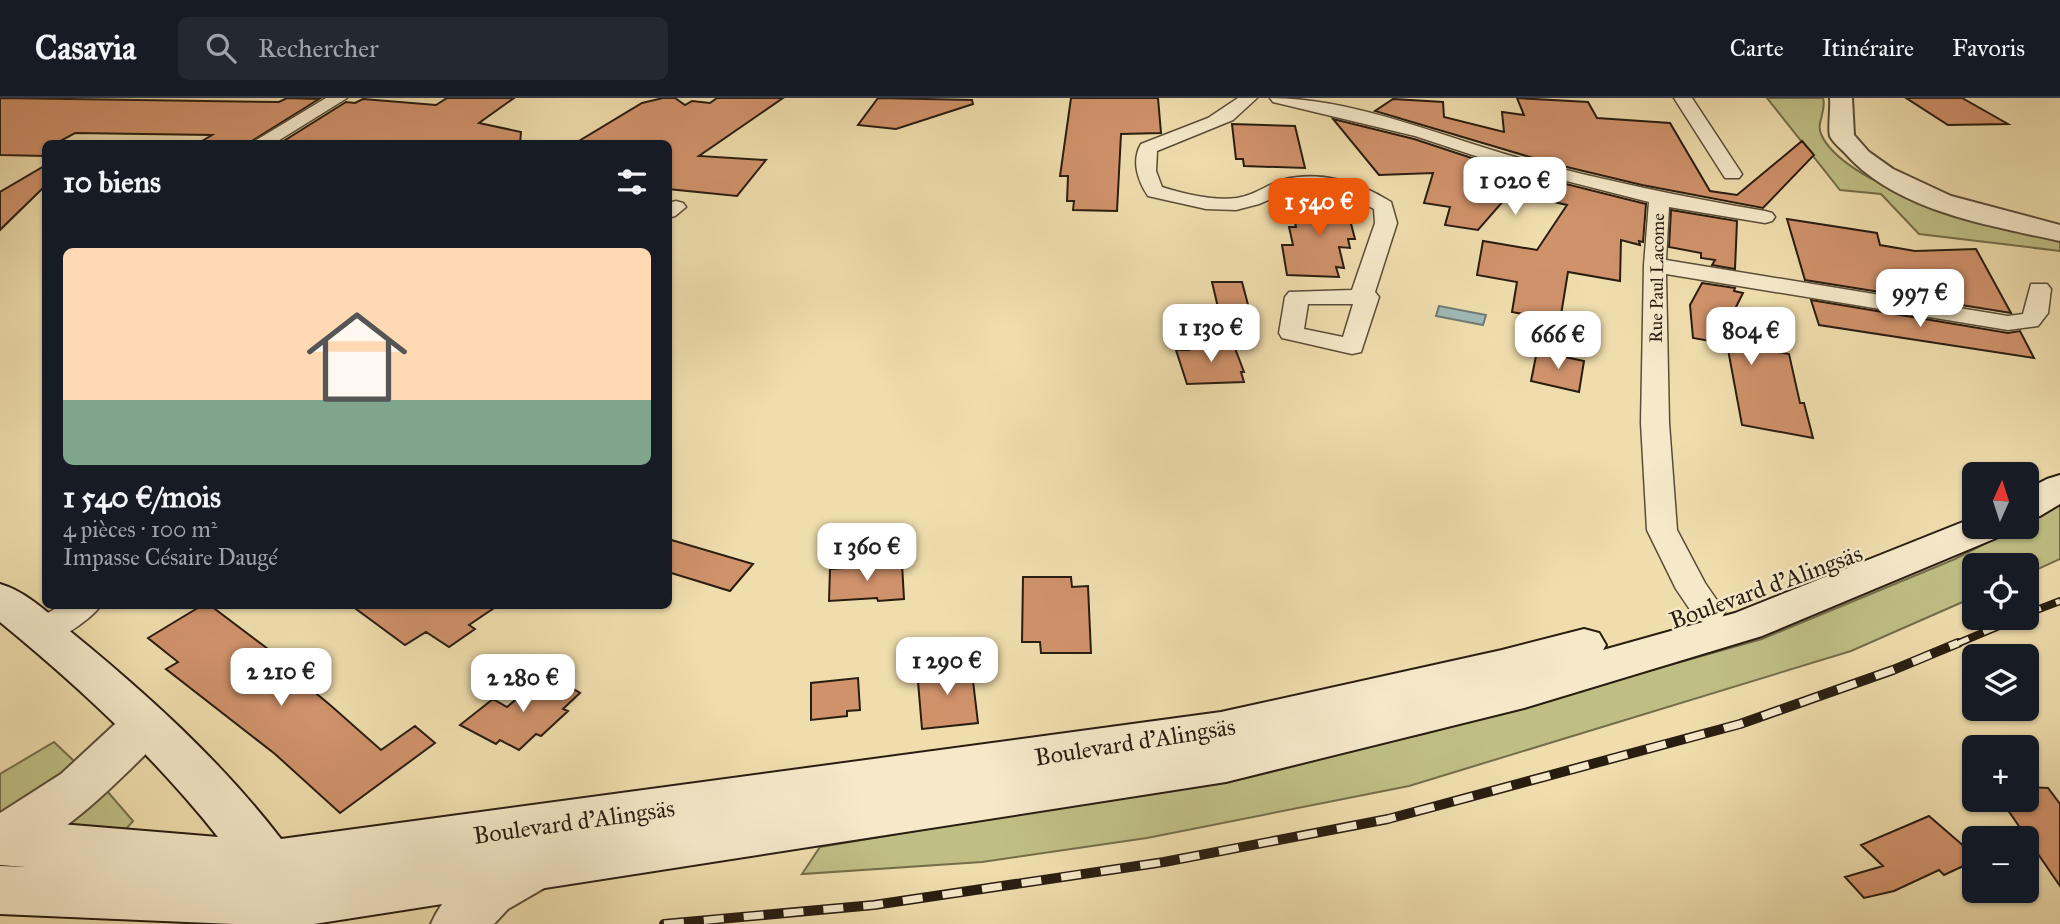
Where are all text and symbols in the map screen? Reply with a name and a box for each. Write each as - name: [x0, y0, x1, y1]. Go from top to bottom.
- search box: [178, 17, 668, 80]
- text: Casavia: [35, 28, 136, 68]
- icon: search: [202, 29, 240, 67]
- text: Rechercher: [258, 32, 379, 64]
- text: Carte: [1730, 33, 1784, 63]
- text: Itinéraire: [1822, 33, 1914, 63]
- text: Favoris: [1952, 33, 2025, 63]
- pin: 1 020 €: [1450, 158, 1580, 217]
- icon: filters: [613, 163, 651, 201]
- text: 10 biens: [63, 164, 161, 200]
- text: 1 020 €: [1479, 166, 1551, 194]
- pin: 1 540 €: [1254, 178, 1384, 238]
- text: 1 540 €: [1284, 187, 1354, 215]
- street label: Rue Paul Lacome: [1645, 213, 1669, 343]
- pin: 997 €: [1871, 270, 1969, 329]
- text: 997 €: [1892, 278, 1948, 306]
- icon: home: [294, 294, 420, 420]
- pin: 1 130 €: [1146, 304, 1276, 364]
- pin: 804 €: [1702, 308, 1800, 367]
- pin: 666 €: [1509, 312, 1607, 371]
- text: 1 130 €: [1179, 313, 1243, 341]
- text: 804 €: [1722, 316, 1780, 344]
- text: 666 €: [1531, 320, 1585, 348]
- north arrow: [1962, 462, 2039, 539]
- map controls: [1962, 462, 2039, 903]
- text: 1 540 €/mois: [63, 479, 221, 515]
- text: 4 pièces · 100 m²: [63, 515, 217, 543]
- pin: 1 360 €: [802, 524, 932, 583]
- text: 1 360 €: [833, 532, 901, 560]
- street label: Boulevard d'Alingsäs: [1665, 538, 1867, 636]
- text: Impasse Césaire Daugé: [63, 543, 278, 571]
- button: locate: [1962, 553, 2039, 630]
- pin: 1 290 €: [882, 638, 1012, 697]
- button: layers: [1962, 644, 2039, 721]
- text: 1 290 €: [912, 646, 982, 674]
- pin: 2 210 €: [216, 648, 346, 708]
- pin: 2 280 €: [458, 654, 588, 714]
- text: 2 210 €: [247, 657, 315, 685]
- text: 2 280 €: [487, 663, 559, 691]
- street label: Boulevard d'Alingsäs: [1032, 711, 1238, 773]
- button: +: [1962, 735, 2039, 812]
- street label: Boulevard d'Alingsäs: [471, 793, 677, 851]
- button: −: [1962, 826, 2039, 903]

